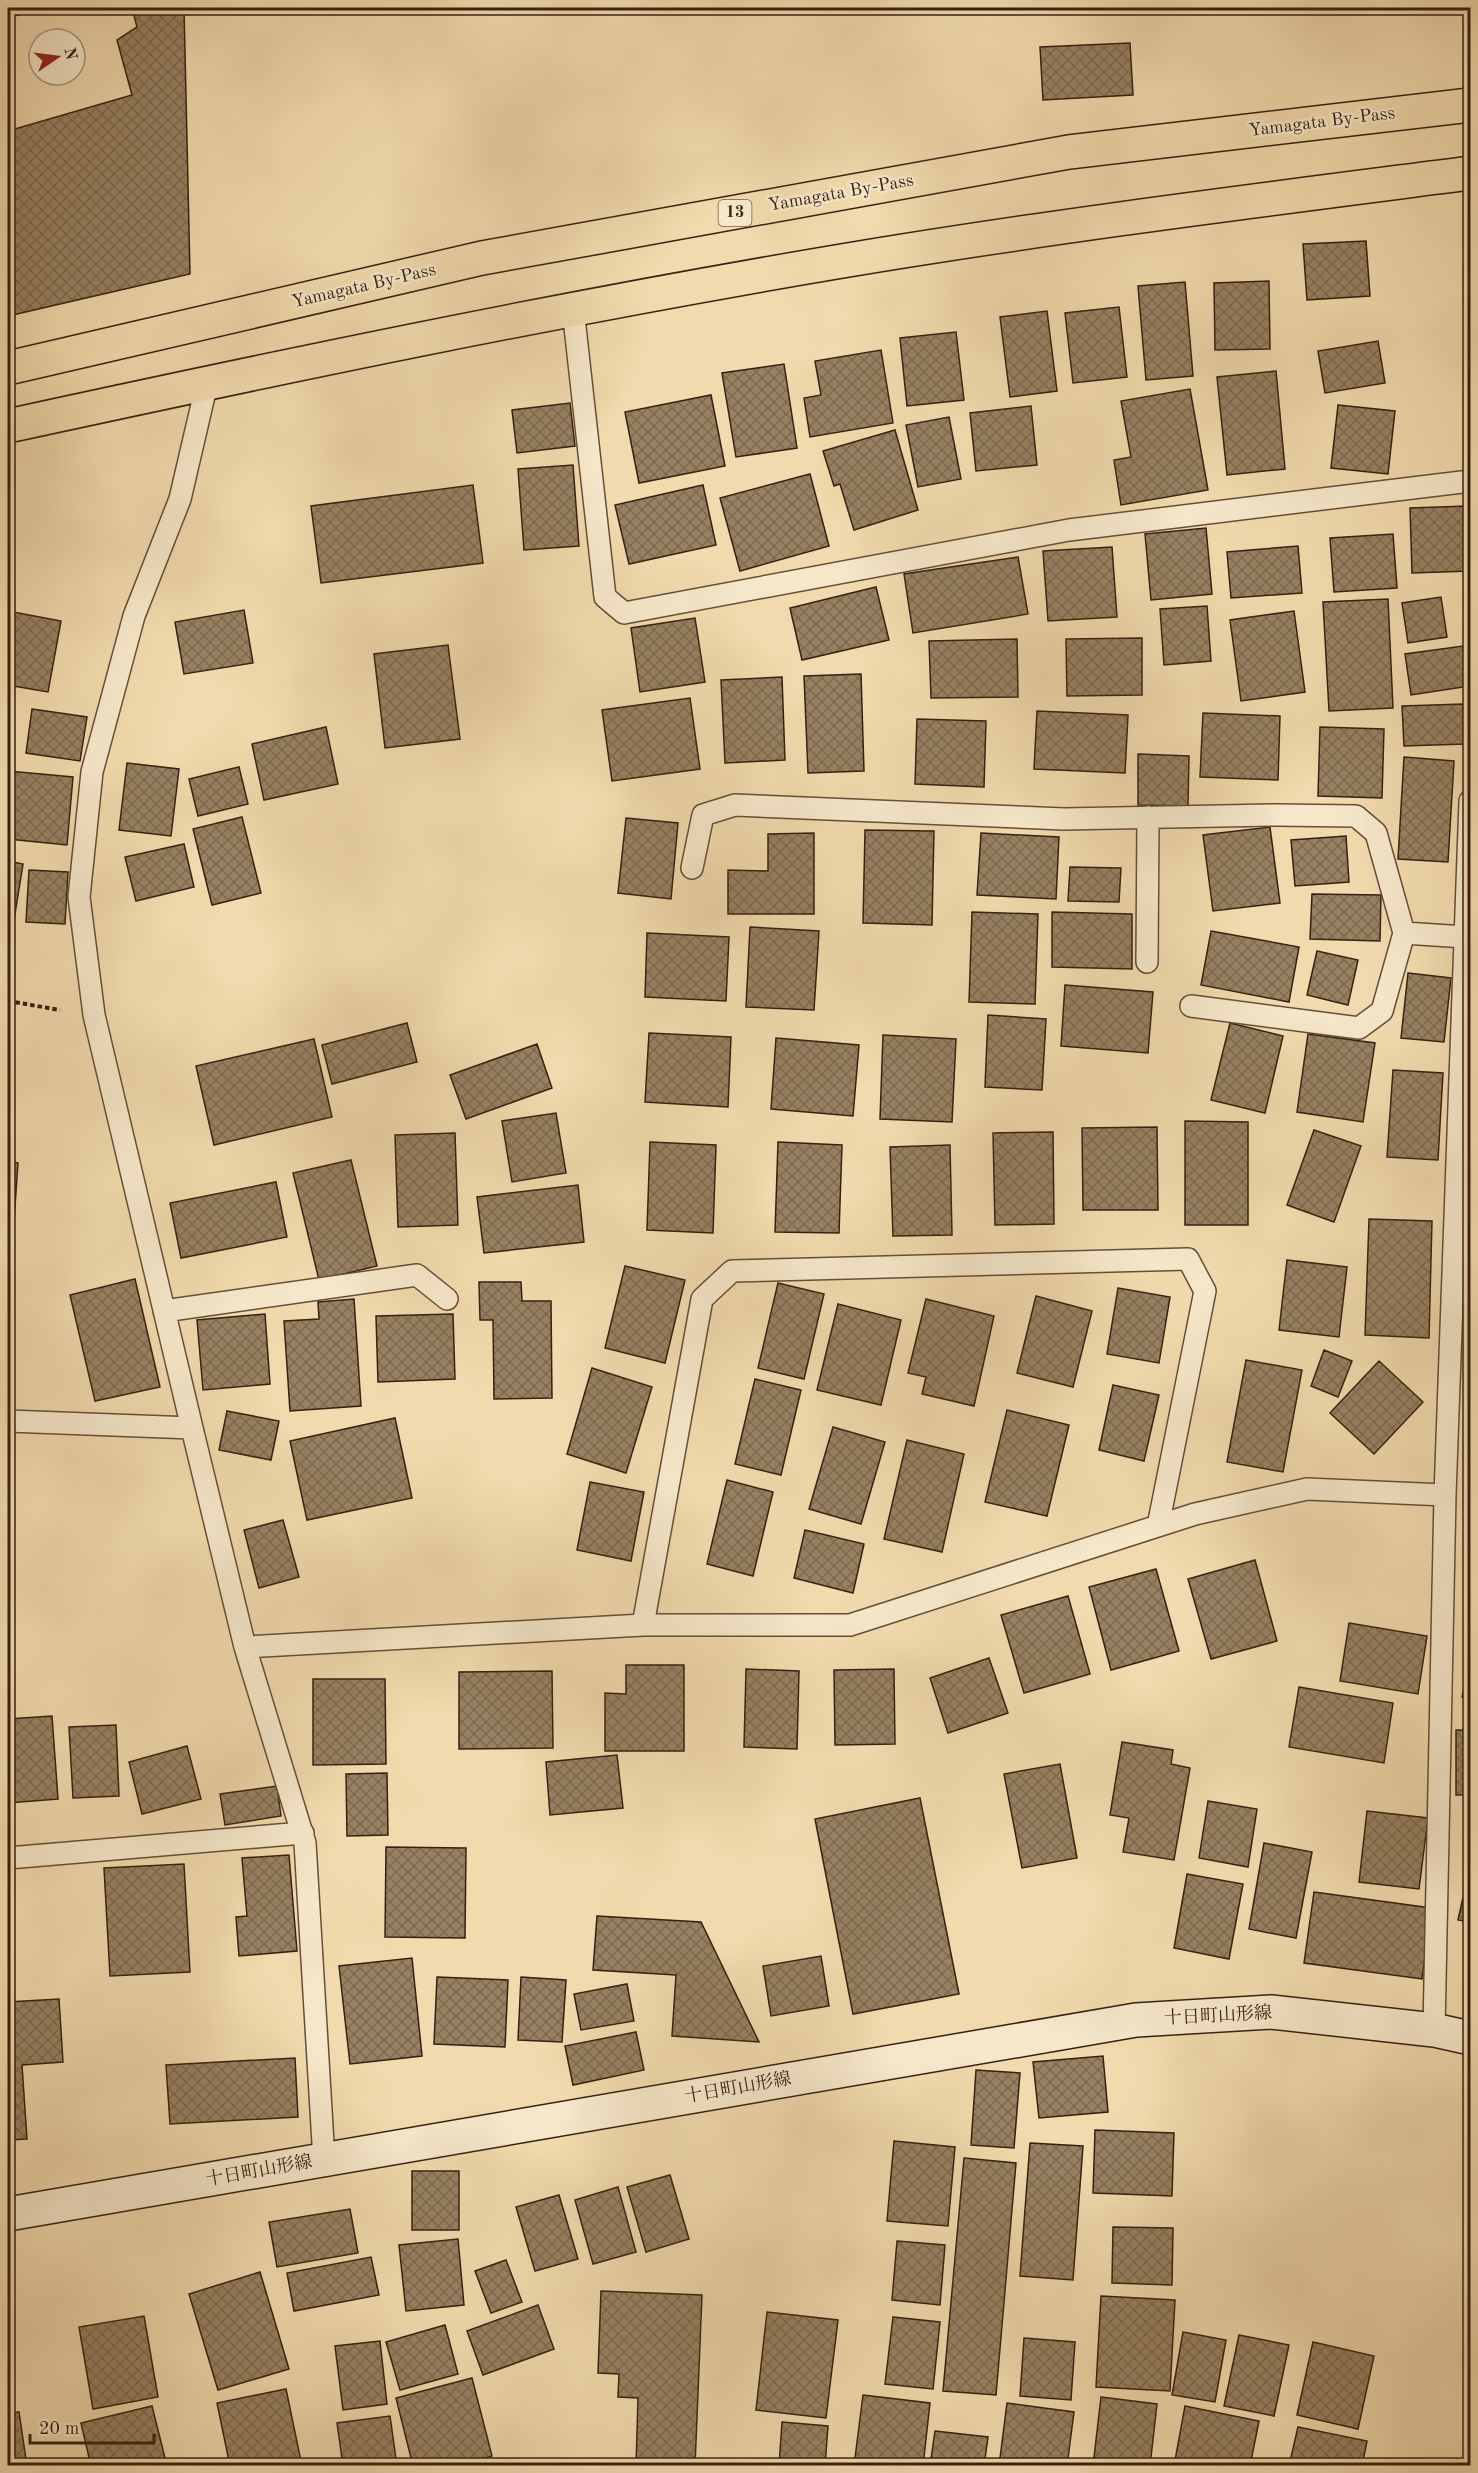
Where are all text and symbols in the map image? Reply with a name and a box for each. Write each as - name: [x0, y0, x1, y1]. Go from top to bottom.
- north arrow: [27, 27, 87, 87]
- text: N: [60, 46, 79, 62]
- street label: Yamagata By-Pass: [1248, 104, 1396, 140]
- street label: Yamagata By-Pass: [767, 171, 915, 215]
- road number: 13: [718, 200, 752, 226]
- street label: Yamagata By-Pass: [290, 261, 438, 311]
- street label: 十日町山形線: [1163, 2002, 1272, 2028]
- street label: 十日町山形線: [683, 2068, 793, 2106]
- street label: 十日町山形線: [204, 2151, 314, 2189]
- scale bar: [30, 2407, 154, 2445]
- text: 20 m: [39, 2420, 79, 2438]

